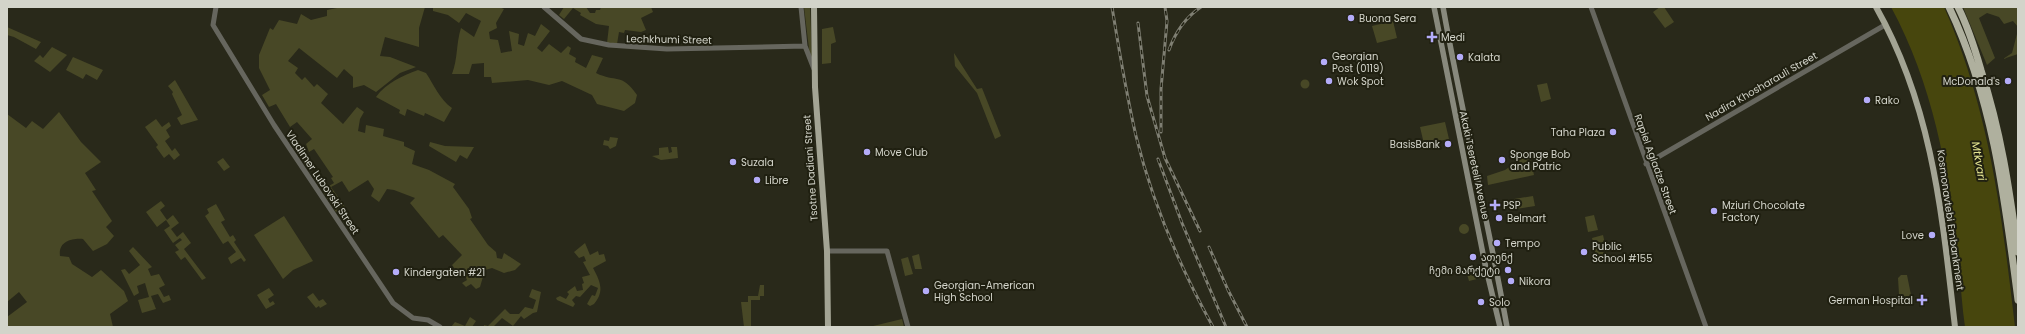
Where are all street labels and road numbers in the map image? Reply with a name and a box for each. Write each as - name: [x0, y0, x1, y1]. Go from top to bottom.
- street label: Lechkhumi Street: [626, 31, 712, 48]
- street label: Nadira Khosharauli Street: [1702, 48, 1820, 125]
- street label: Akaki Tsereteli Avenue: [1456, 109, 1493, 221]
- street label: Rapiel Agladze Street: [1630, 112, 1681, 217]
- street label: Tsotne Dadiani Street: [799, 114, 822, 222]
- street label: Vladimer Lubovski Street: [282, 127, 363, 237]
- street label: Kosmonavtebi Embankment: [1933, 149, 1968, 292]

